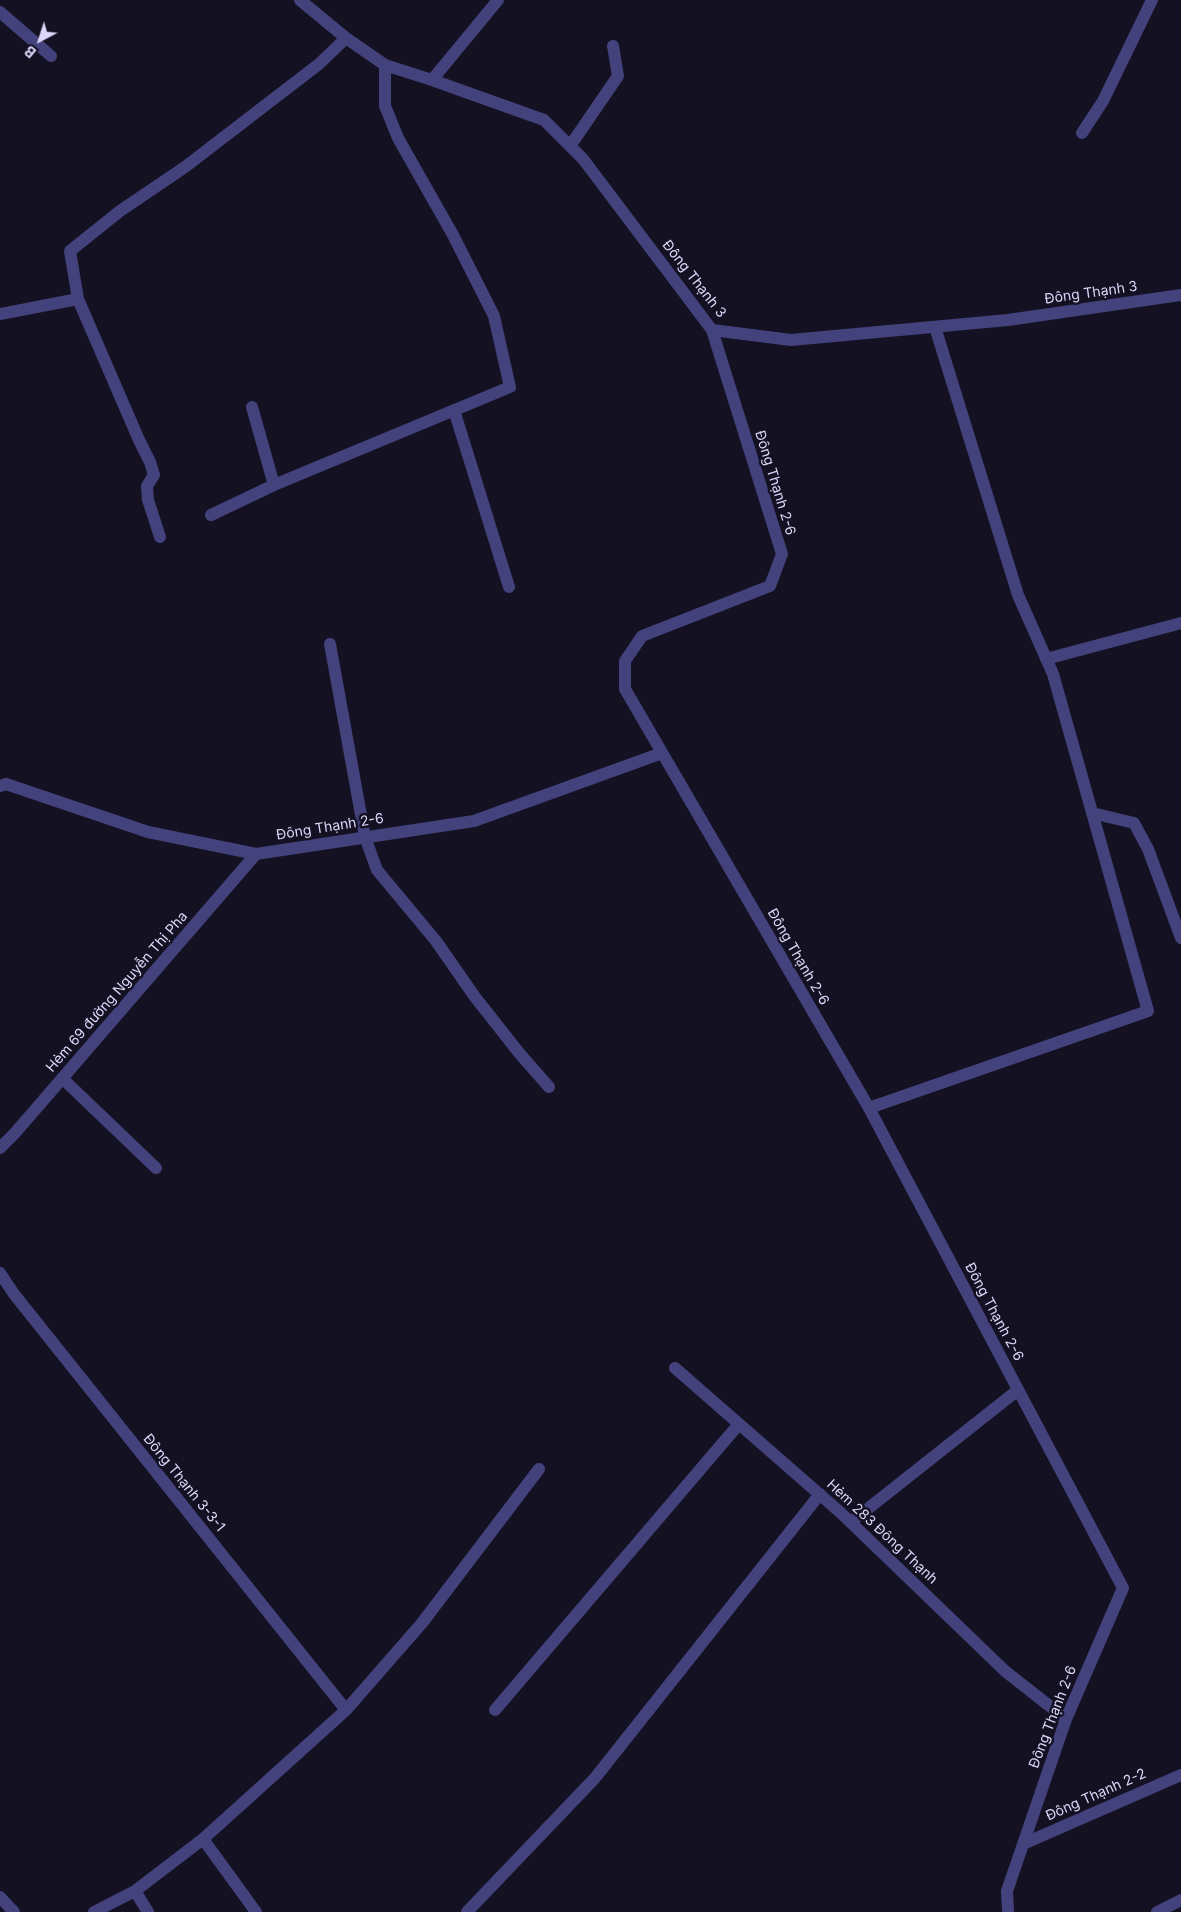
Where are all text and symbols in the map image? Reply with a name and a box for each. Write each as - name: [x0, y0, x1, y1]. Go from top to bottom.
- north arrow: [15, 15, 65, 65]
- text: B: [21, 42, 39, 61]
- street label: Đông Thạnh 3: [659, 237, 729, 321]
- street label: Đông Thạnh 3: [1043, 278, 1139, 308]
- street label: Đông Thạnh 2-6: [751, 429, 799, 537]
- street label: Đông Thạnh 2-6: [275, 810, 385, 844]
- street label: Đông Thạnh 2-6: [764, 906, 832, 1008]
- street label: Hẻm 69 đường Nguyễn Thị Pha: [43, 908, 191, 1076]
- street label: Đông Thạnh 2-6: [961, 1260, 1027, 1364]
- street label: Đông Thạnh 3-3-1: [140, 1431, 228, 1535]
- street label: Hẻm 283 Đông Thạnh: [823, 1476, 941, 1588]
- street label: Đông Thạnh 2-6: [1026, 1663, 1080, 1771]
- street label: Đông Thạnh 2-2: [1043, 1765, 1149, 1825]

